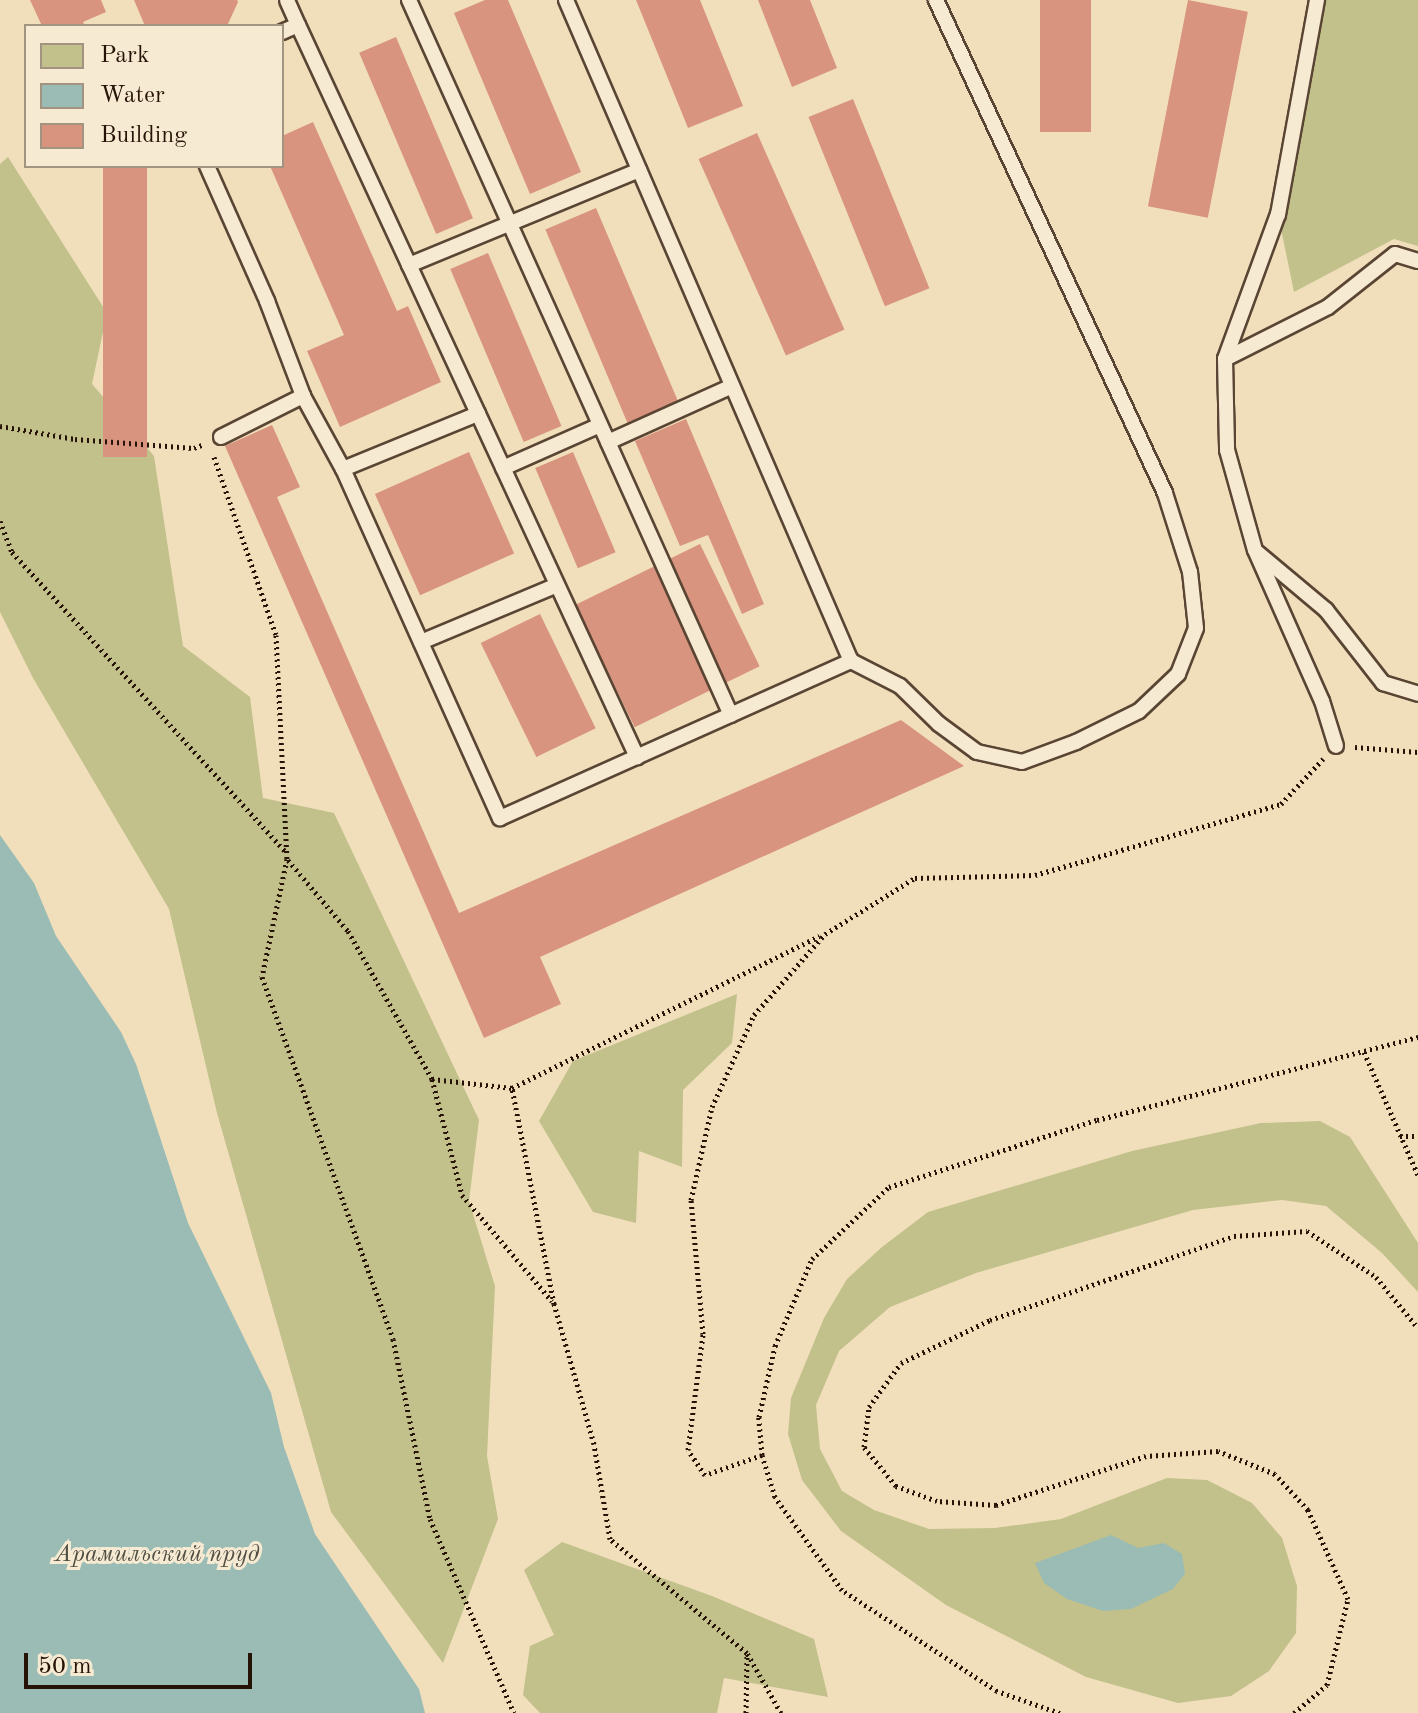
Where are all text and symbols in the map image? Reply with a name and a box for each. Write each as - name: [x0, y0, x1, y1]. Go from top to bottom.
- legend: [24, 24, 284, 168]
- text: Park: [100, 44, 149, 68]
- text: Water: [100, 84, 165, 108]
- text: Building: [100, 124, 187, 148]
- water label: Арамильский пруд: [55, 1542, 259, 1570]
- scale bar: [28, 1637, 256, 1687]
- text: 50 m: [38, 1655, 92, 1679]

